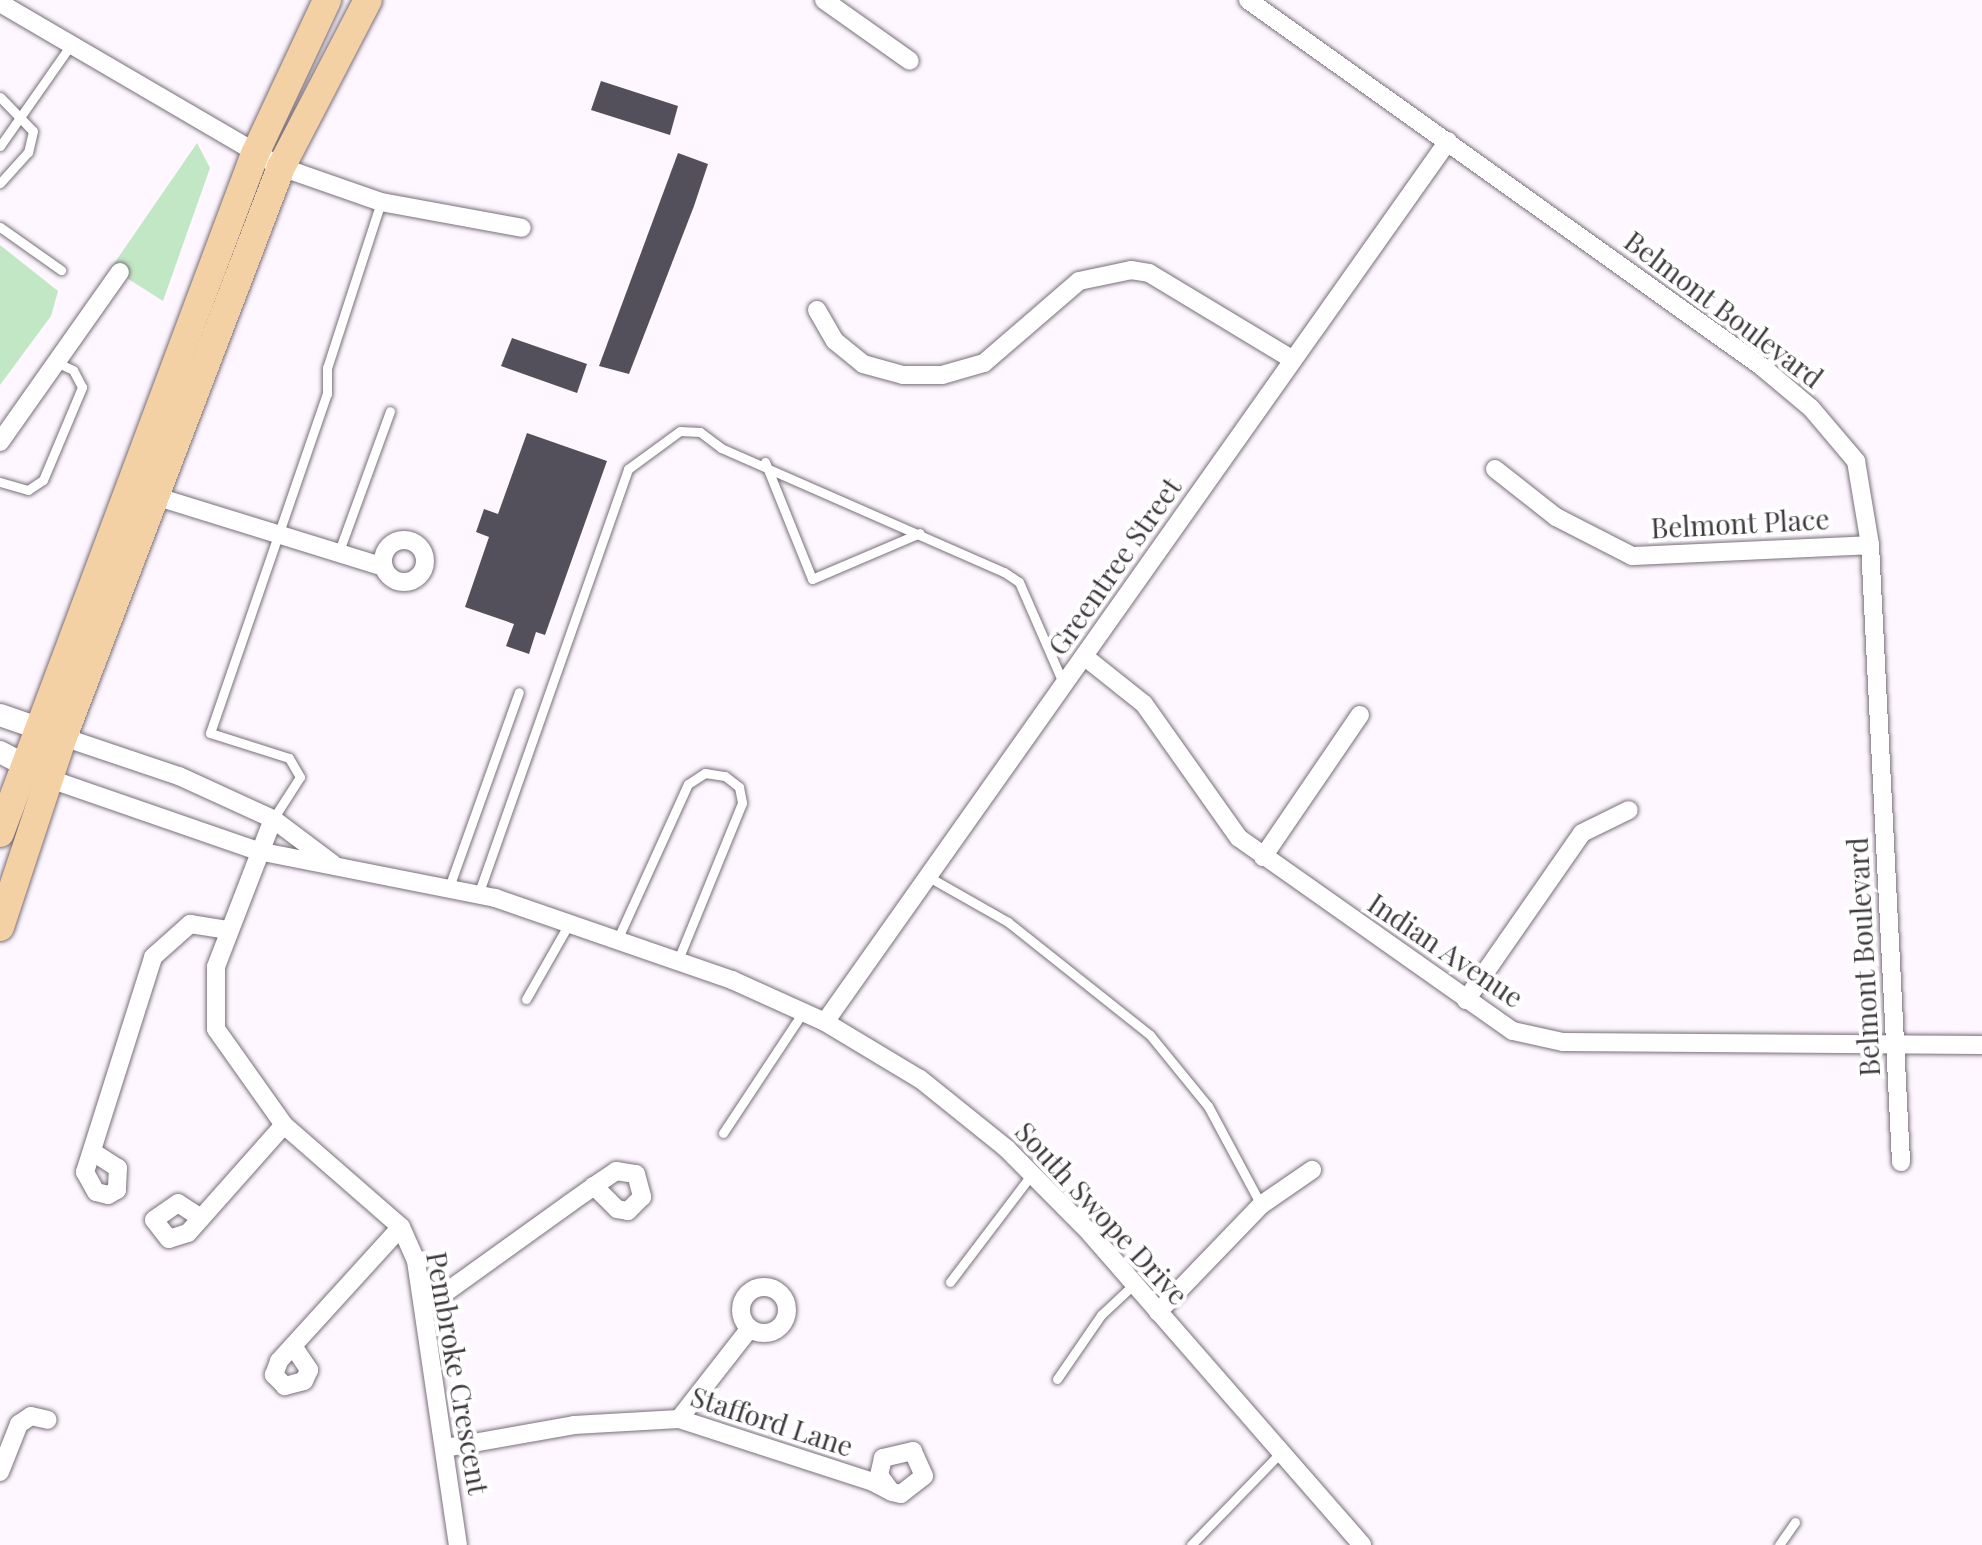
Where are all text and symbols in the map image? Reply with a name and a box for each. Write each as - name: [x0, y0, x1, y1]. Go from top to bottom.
- street label: Belmont Boulevard: [1618, 223, 1830, 395]
- street label: Greentree Street: [1040, 471, 1188, 661]
- street label: Belmont Place: [1650, 502, 1830, 544]
- street label: Belmont Boulevard: [1840, 836, 1886, 1078]
- street label: Indian Avenue: [1362, 886, 1530, 1014]
- street label: South Swope Drive: [1009, 1115, 1195, 1311]
- street label: Pembroke Crescent: [420, 1249, 496, 1497]
- street label: Stafford Lane: [687, 1379, 857, 1463]

